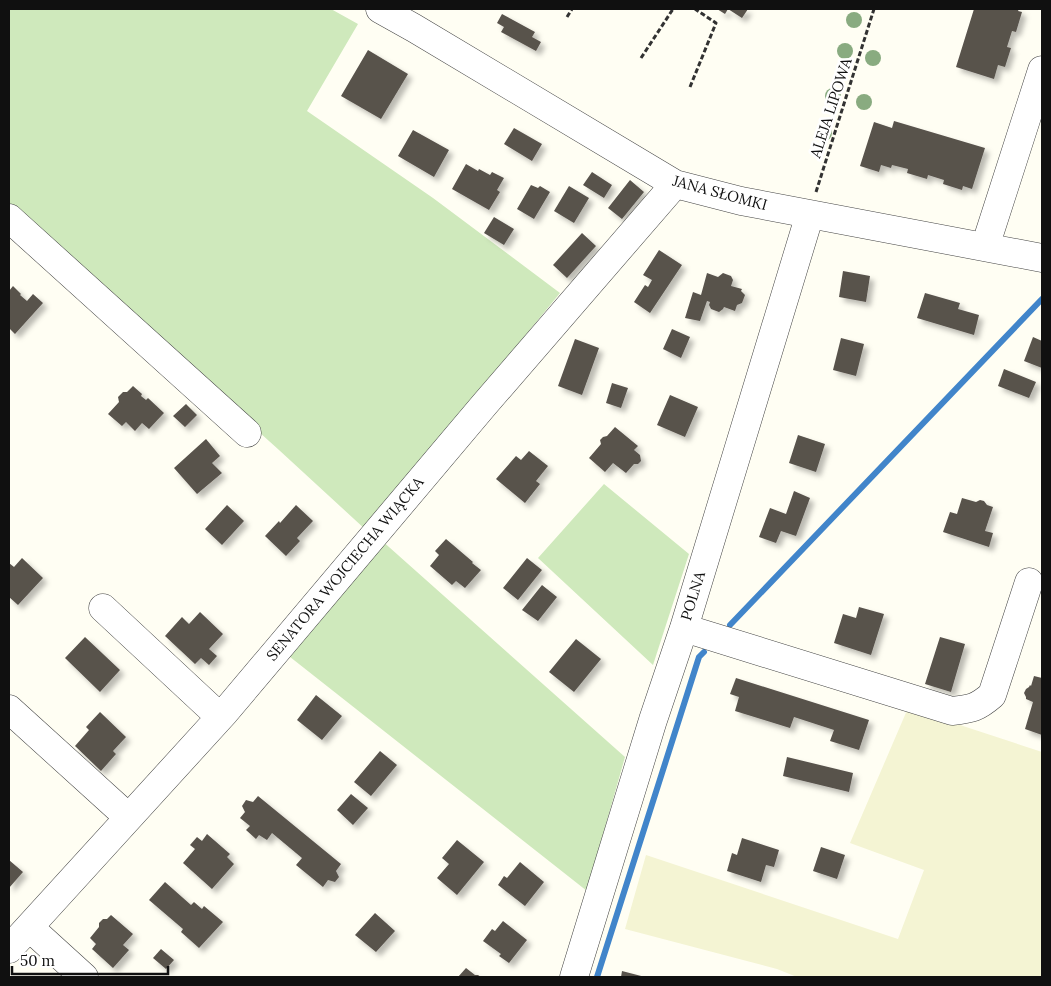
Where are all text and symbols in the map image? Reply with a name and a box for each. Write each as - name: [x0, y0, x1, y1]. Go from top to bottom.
- street label: ALEJA LIPOWA: [805, 55, 856, 161]
- street label: JANA SŁOMKI: [670, 171, 769, 214]
- street label: SENATORA WOJCIECHA WIĄCKA: [262, 472, 428, 665]
- street label: POLNA: [676, 568, 709, 623]
- scale bar: [12, 944, 169, 976]
- text: 50 m: [20, 951, 55, 970]

